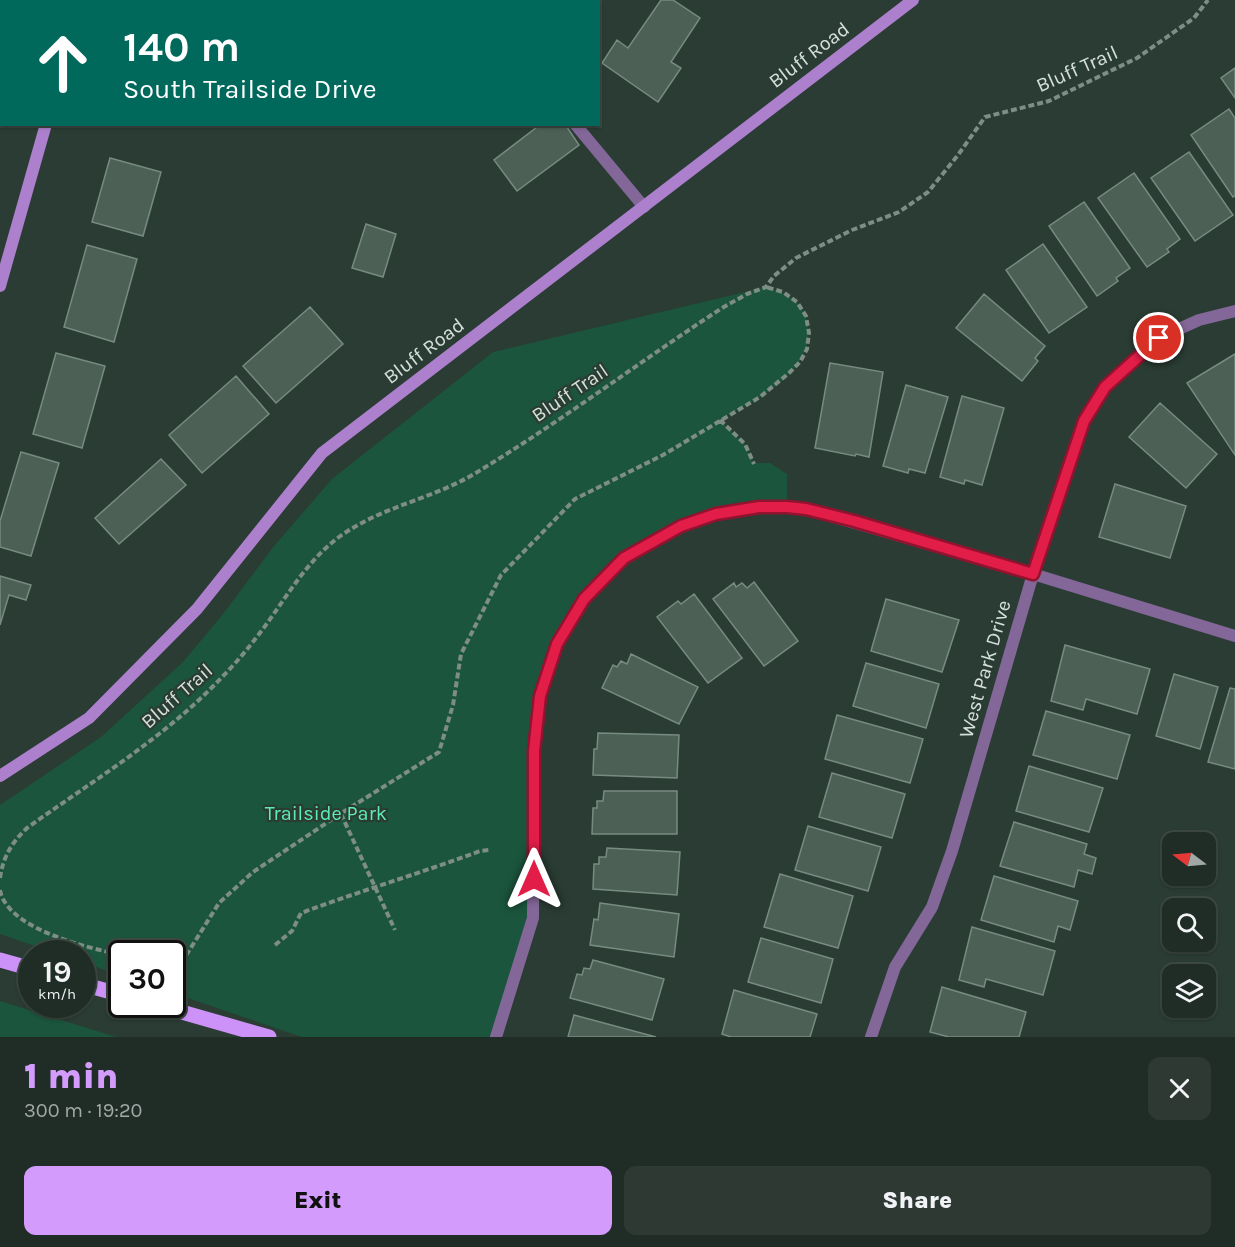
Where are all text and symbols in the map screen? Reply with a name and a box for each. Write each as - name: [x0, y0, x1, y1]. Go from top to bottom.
- street label: Bluff Road: [764, 17, 854, 93]
- text: 140 m: [123, 22, 240, 72]
- icon: ahead: [24, 24, 102, 102]
- street label: Bluff Trail: [1033, 41, 1121, 97]
- text: South Trailside Drive: [123, 73, 377, 105]
- pin: [1133, 312, 1184, 363]
- street label: Bluff Road: [379, 313, 469, 389]
- icon: arrive: [1142, 321, 1175, 354]
- street label: Bluff Trail: [528, 359, 612, 427]
- street label: West Park Drive: [954, 597, 1016, 741]
- street label: Bluff Trail: [137, 659, 217, 733]
- park label: Trailside Park: [265, 802, 387, 825]
- north arrow: [1162, 832, 1216, 886]
- map controls: [1162, 832, 1216, 1018]
- position arrow: [502, 847, 566, 911]
- button: search: [1162, 898, 1216, 952]
- speed limit sign: 30: [108, 940, 186, 1018]
- text: 19: [42, 954, 71, 990]
- button: layers: [1162, 964, 1216, 1018]
- text: km/h: [38, 985, 76, 1003]
- text: 1 min: [24, 1055, 118, 1097]
- button: close: [1148, 1057, 1211, 1120]
- text: 300 m · 19:20: [24, 1099, 142, 1122]
- button: Exit: [24, 1166, 612, 1235]
- button: Share: [624, 1166, 1211, 1235]

